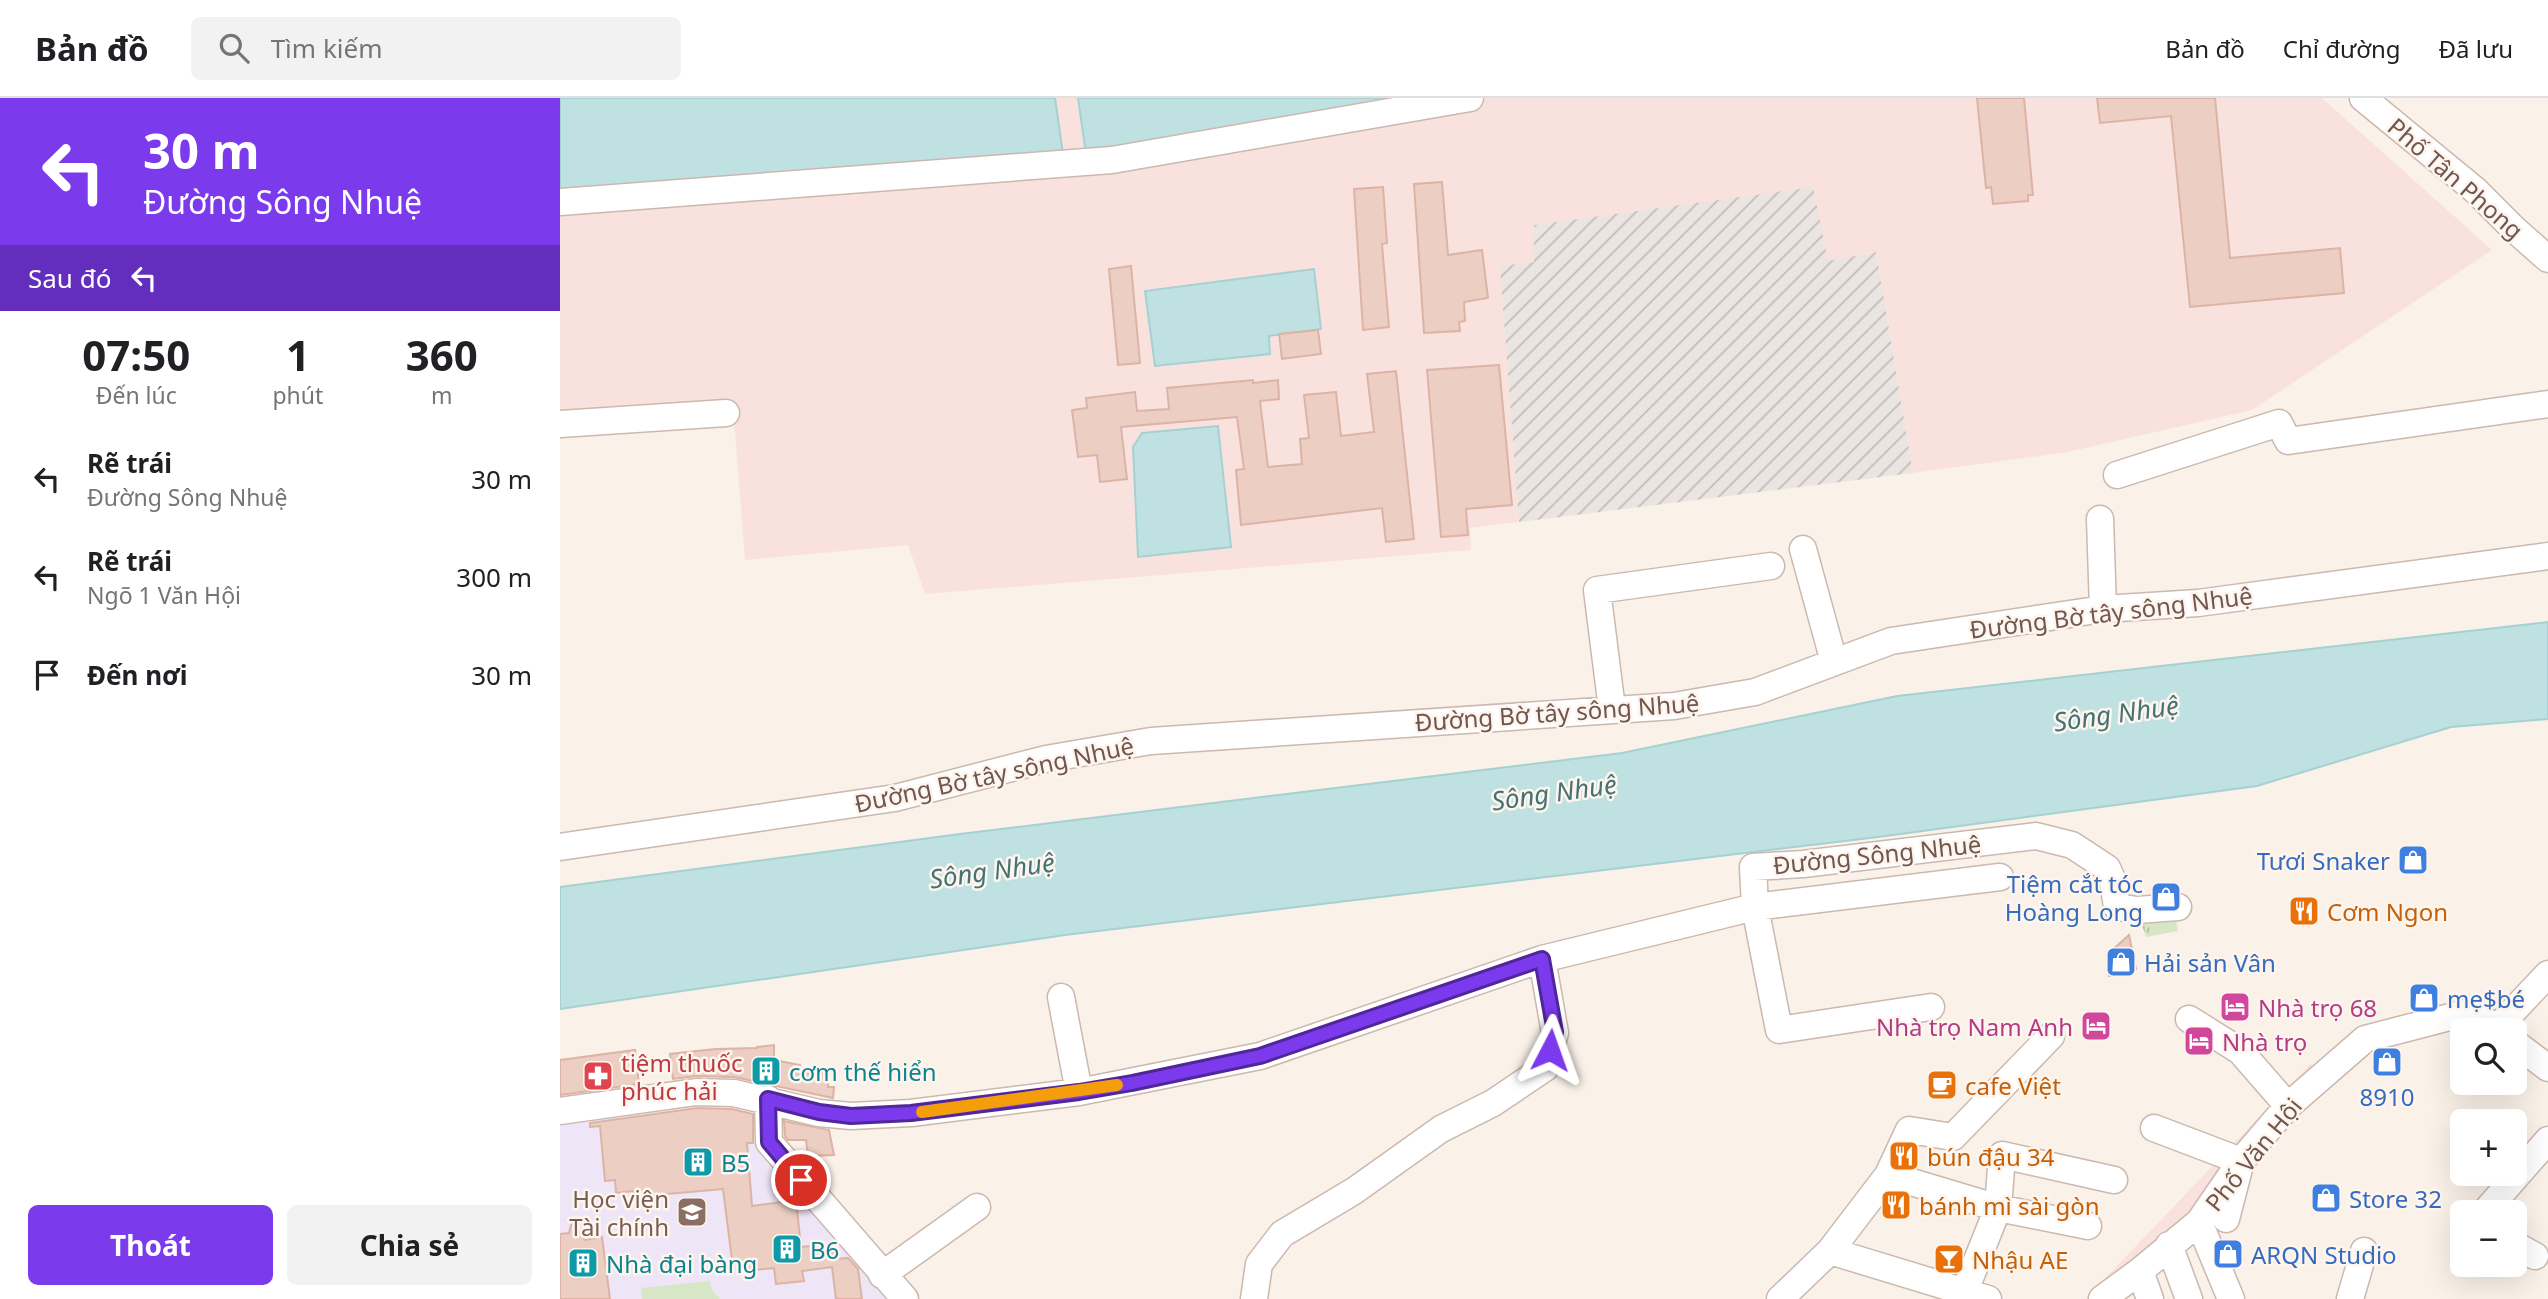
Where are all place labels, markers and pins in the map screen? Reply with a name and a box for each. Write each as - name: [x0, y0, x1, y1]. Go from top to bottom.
- shop icon: Tươi Snaker: [2396, 843, 2430, 877]
- place label: Tươi Snaker: [2257, 844, 2390, 877]
- place label: Tiệm cắt tóc Hoàng Long: [2005, 867, 2143, 928]
- shop icon: Tiệm cắt tóc Hoàng Long: [2149, 880, 2183, 914]
- restaurant icon: Cơm Ngon: [2287, 894, 2321, 928]
- place label: Cơm Ngon: [2327, 895, 2448, 928]
- shop icon: Hải sản Vân: [2104, 945, 2138, 979]
- place label: Hải sản Vân: [2144, 946, 2276, 979]
- shop icon: mẹ$bé: [2407, 981, 2441, 1015]
- place label: mẹ$bé: [2447, 982, 2525, 1015]
- hotel icon: Nhà trọ 68: [2218, 990, 2252, 1024]
- place label: Nhà trọ 68: [2258, 991, 2377, 1024]
- hotel icon: Nhà trọ Nam Anh: [2079, 1009, 2113, 1043]
- place label: Nhà trọ Nam Anh: [1876, 1010, 2073, 1043]
- hotel icon: Nhà trọ: [2182, 1024, 2216, 1058]
- place label: Nhà trọ: [2222, 1025, 2307, 1058]
- shop icon: 8910: [2370, 1045, 2404, 1079]
- place label: tiệm thuốc phúc hải: [621, 1046, 742, 1107]
- building icon: cơm thế hiển: [749, 1054, 783, 1088]
- place label: cơm thế hiển: [789, 1055, 937, 1088]
- pharmacy icon: tiệm thuốc phúc hải: [581, 1059, 615, 1093]
- cafe icon: cafe Việt: [1925, 1068, 1959, 1102]
- place label: cafe Việt: [1965, 1069, 2061, 1102]
- place label: 8910: [2360, 1080, 2414, 1113]
- restaurant icon: bún đậu 34: [1887, 1139, 1921, 1173]
- place label: bún đậu 34: [1927, 1140, 2055, 1173]
- building icon: B5: [681, 1145, 715, 1179]
- place label: B5: [721, 1146, 750, 1179]
- pin: [771, 1150, 831, 1210]
- shop icon: Store 32: [2309, 1181, 2343, 1215]
- place label: Học viện Tài chính: [569, 1182, 669, 1243]
- place label: Store 32: [2349, 1182, 2442, 1215]
- restaurant icon: bánh mì sài gòn: [1879, 1188, 1913, 1222]
- place label: bánh mì sài gòn: [1919, 1189, 2100, 1222]
- school or university icon: Học viện Tài chính: [675, 1195, 709, 1229]
- building icon: B6: [770, 1232, 804, 1266]
- place label: B6: [810, 1233, 839, 1266]
- shop icon: ARQN Studio: [2211, 1237, 2245, 1271]
- place label: ARQN Studio: [2251, 1238, 2397, 1271]
- bar icon: Nhậu AE: [1932, 1242, 1966, 1276]
- place label: Nhậu AE: [1972, 1243, 2068, 1276]
- building icon: Nhà đại bàng: [566, 1246, 600, 1280]
- place label: Nhà đại bàng: [606, 1247, 757, 1280]

